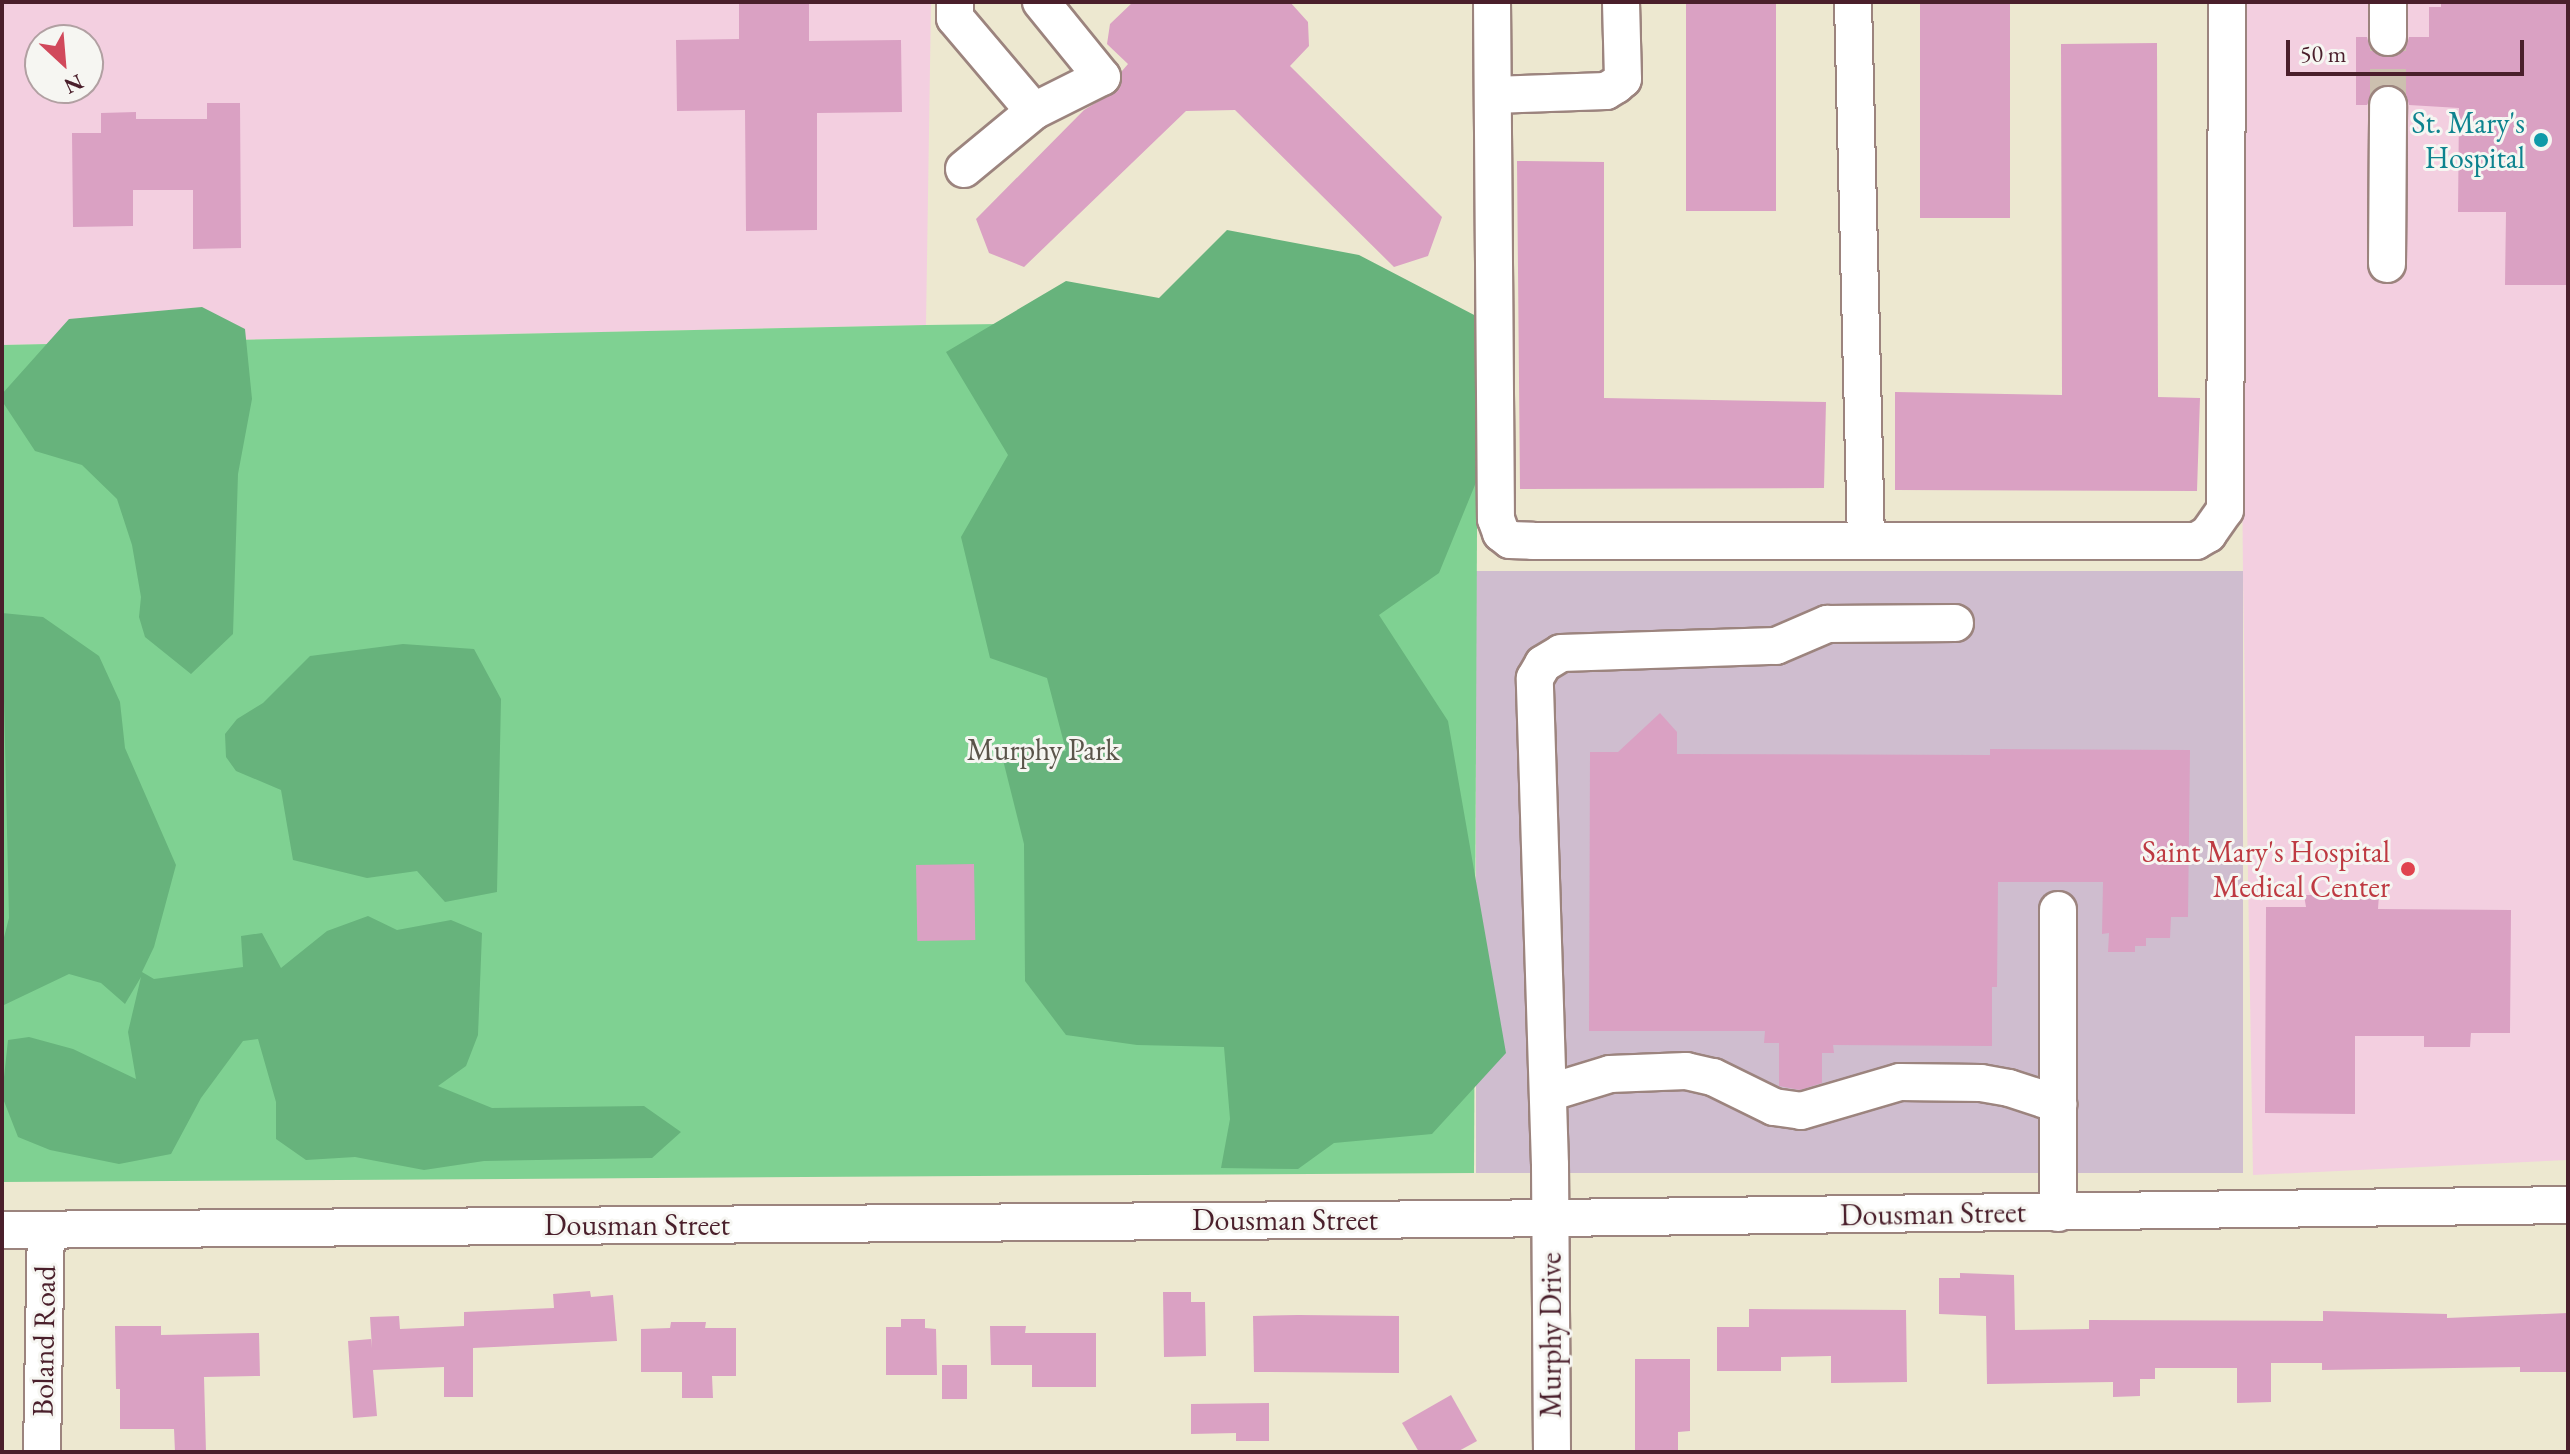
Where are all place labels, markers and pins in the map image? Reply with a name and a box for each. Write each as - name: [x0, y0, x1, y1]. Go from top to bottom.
- place label: St. Mary's Hospital: [2411, 105, 2525, 176]
- marker: St. Mary's Hospital: [2532, 131, 2550, 149]
- place label: Saint Mary's Hospital Medical Center: [2142, 834, 2390, 904]
- marker: Saint Mary's Hospital Medical Center: [2397, 858, 2419, 880]

